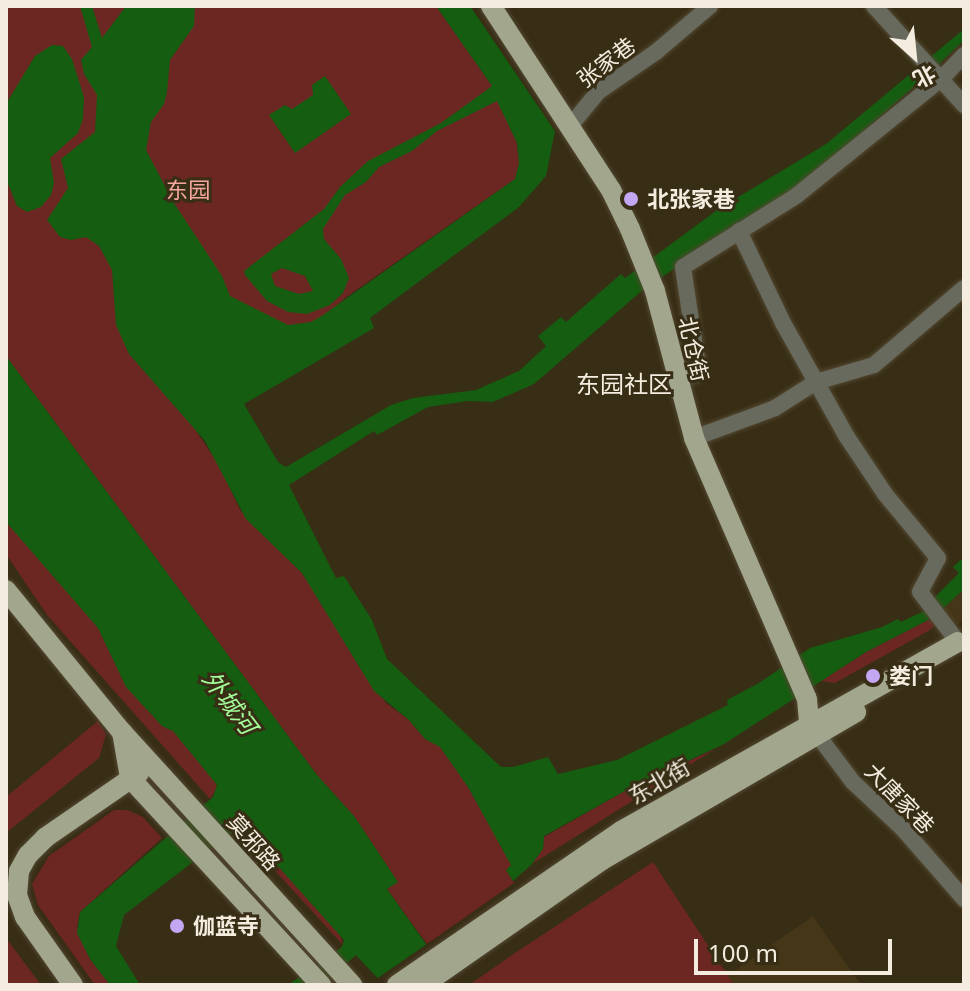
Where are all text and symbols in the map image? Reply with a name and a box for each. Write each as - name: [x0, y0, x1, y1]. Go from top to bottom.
- north arrow: [874, 16, 954, 96]
- street label: 张家巷: [572, 32, 640, 92]
- text: 北: [908, 59, 942, 96]
- park label: 东园: [166, 177, 210, 203]
- place label: 北张家巷: [647, 186, 735, 212]
- marker: 北张家巷: [622, 190, 640, 208]
- street label: 北仓街: [674, 314, 714, 384]
- district label: 东园社区: [576, 370, 672, 398]
- place label: 娄门: [889, 663, 933, 689]
- water label: 外城河: [197, 665, 263, 739]
- marker: 娄门: [864, 667, 882, 685]
- street label: 东北街: [624, 753, 694, 809]
- street label: 大唐家巷: [860, 757, 940, 839]
- street label: 莫邪路: [222, 809, 286, 875]
- place label: 伽蓝寺: [193, 913, 259, 939]
- marker: 伽蓝寺: [168, 917, 186, 935]
- scale bar: [698, 923, 896, 973]
- text: 100 m: [708, 936, 778, 969]

